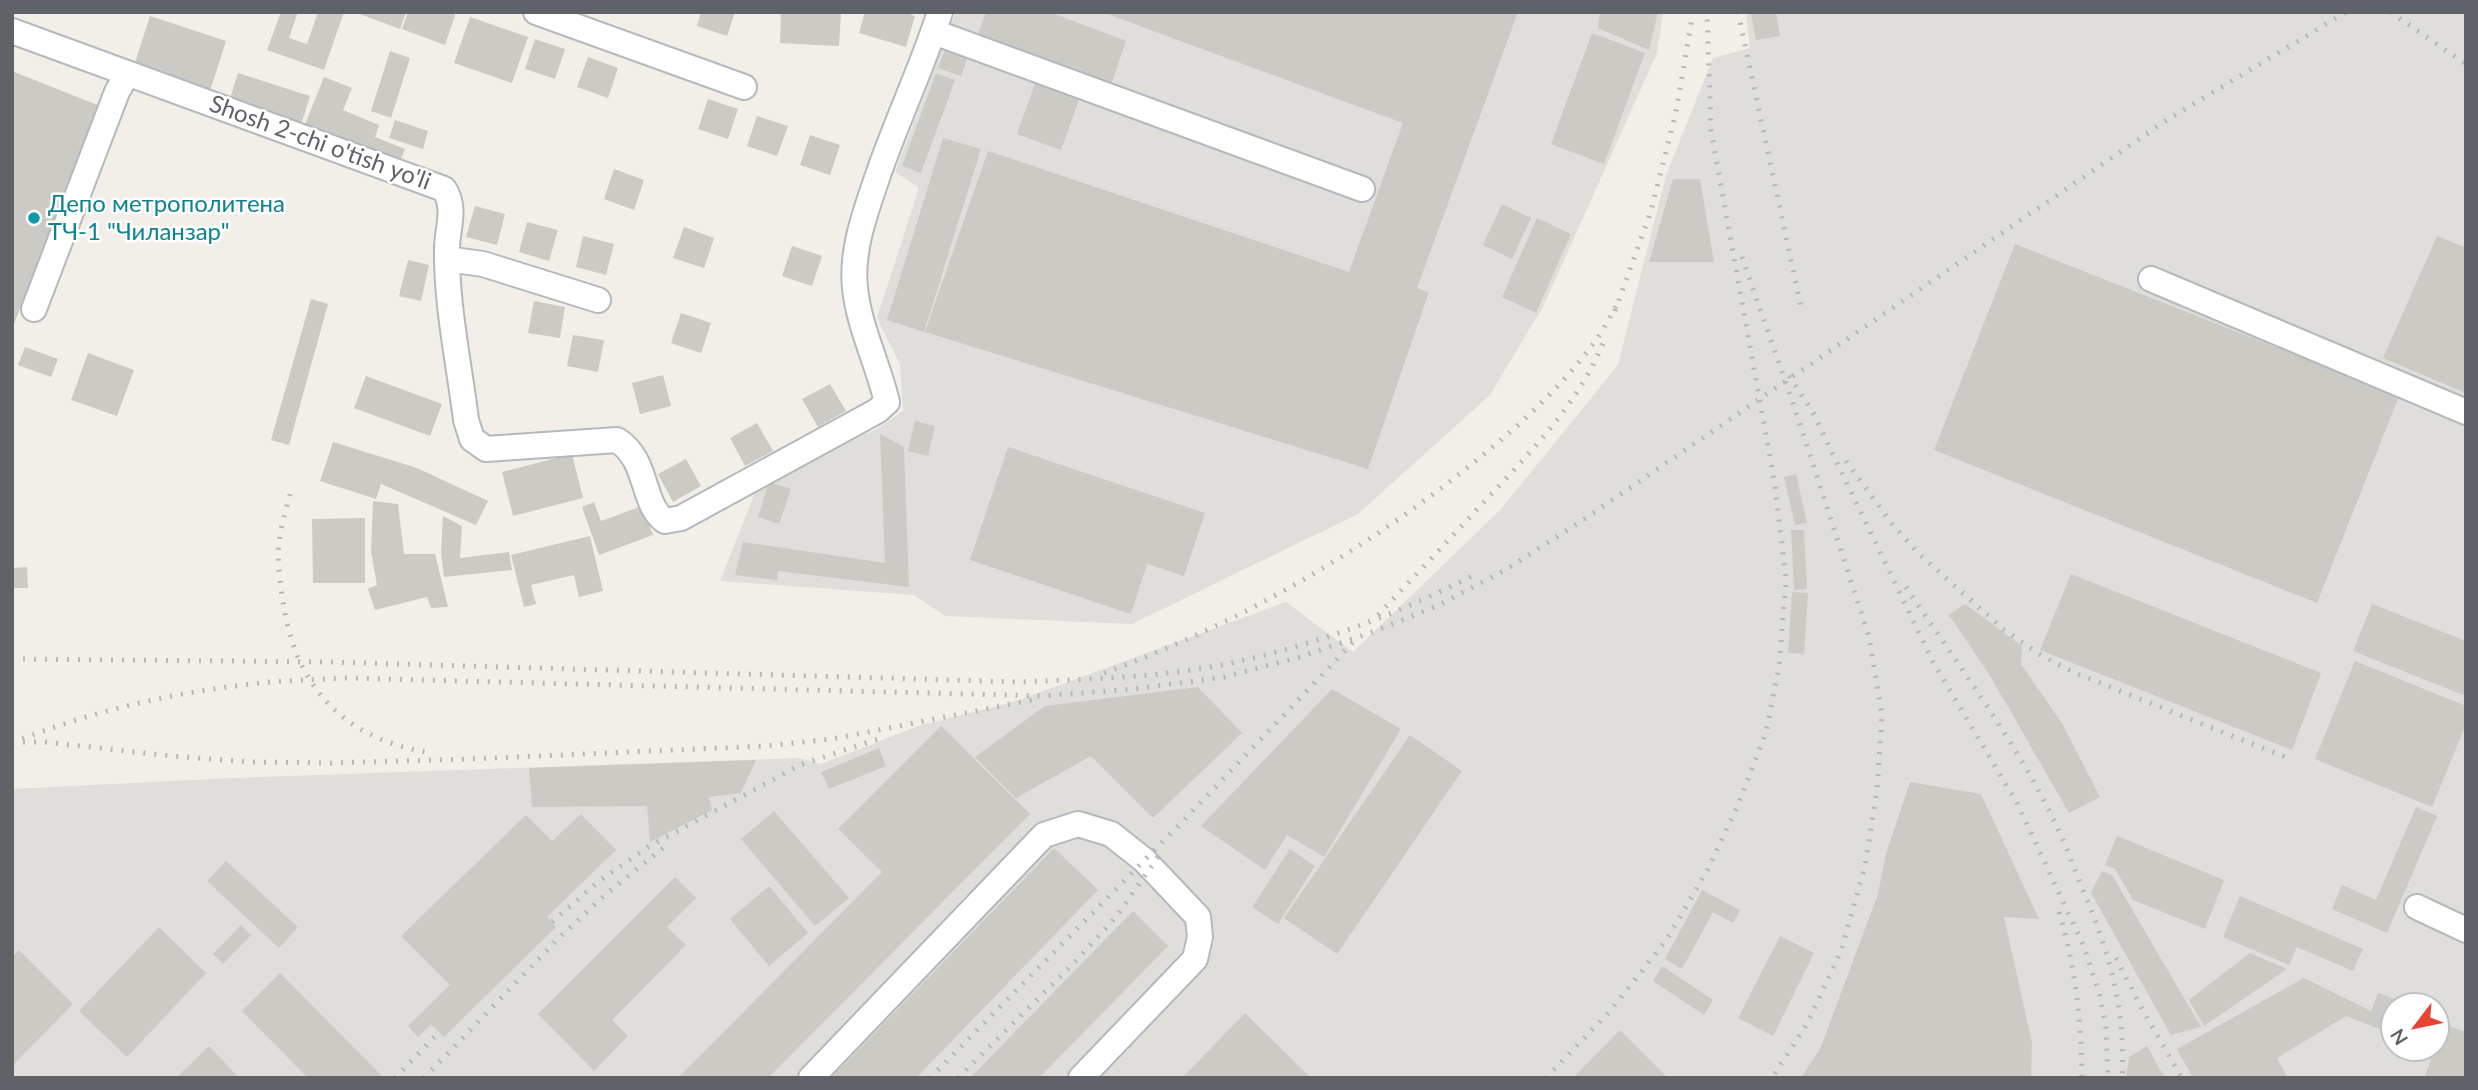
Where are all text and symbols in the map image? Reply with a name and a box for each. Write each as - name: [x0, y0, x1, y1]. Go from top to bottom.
- street label: Shosh 2-chi o'tish yo'li: [205, 90, 435, 196]
- place label: Депо метрополитена ТЧ-1 "Чиланзар": [48, 190, 285, 246]
- marker: Депо метрополитена ТЧ-1 "Чиланзар": [26, 210, 42, 226]
- north arrow: [2380, 992, 2450, 1062]
- text: N: [2385, 1025, 2412, 1050]

